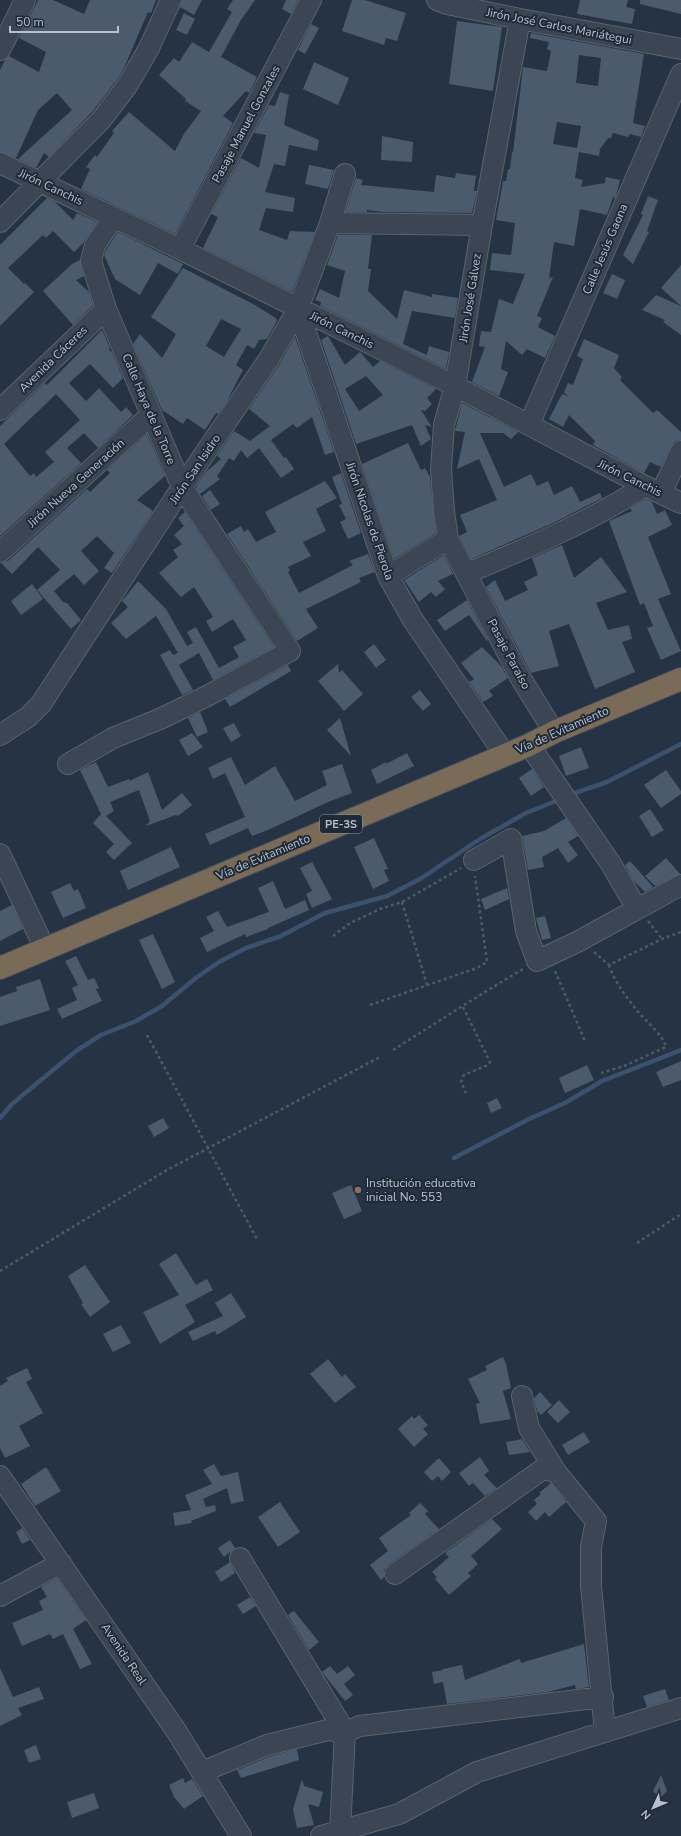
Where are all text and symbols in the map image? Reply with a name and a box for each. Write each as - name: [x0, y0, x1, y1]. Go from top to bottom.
- street label: Jirón José Carlos Mariátegui: [484, 4, 633, 48]
- scale bar: [10, 8, 118, 34]
- text: 50 m: [16, 14, 44, 30]
- street label: Pasaje Manuel Gonzales: [208, 62, 284, 186]
- street label: Jirón Canchis: [15, 165, 86, 209]
- street label: Calle Jesús Gaona: [579, 201, 631, 297]
- street label: Jirón José Gálvez: [455, 252, 485, 345]
- street label: Jirón Canchis: [306, 307, 377, 353]
- street label: Avenida Cáceres: [15, 322, 91, 396]
- street label: Calle Haya de la Torre: [118, 351, 180, 467]
- street label: Jirón San Isidro: [165, 431, 224, 508]
- street label: Jirón Nueva Generación: [23, 435, 128, 532]
- street label: Jirón Canchis: [594, 455, 665, 501]
- street label: Jirón Nicolas de Pierola: [342, 459, 398, 582]
- street label: Pasaje Paraíso: [484, 616, 534, 692]
- street label: Vía de Evitamiento: [512, 702, 611, 758]
- road number: PE-3S: [320, 815, 362, 833]
- street label: Vía de Evitamiento: [213, 830, 313, 884]
- place label: Institución educativa inicial No. 553: [366, 1175, 476, 1205]
- marker: Institución educativa inicial No. 553: [353, 1185, 363, 1195]
- street label: Avenida Real: [97, 1620, 151, 1688]
- north arrow: [633, 1788, 673, 1828]
- text: N: [638, 1806, 654, 1823]

